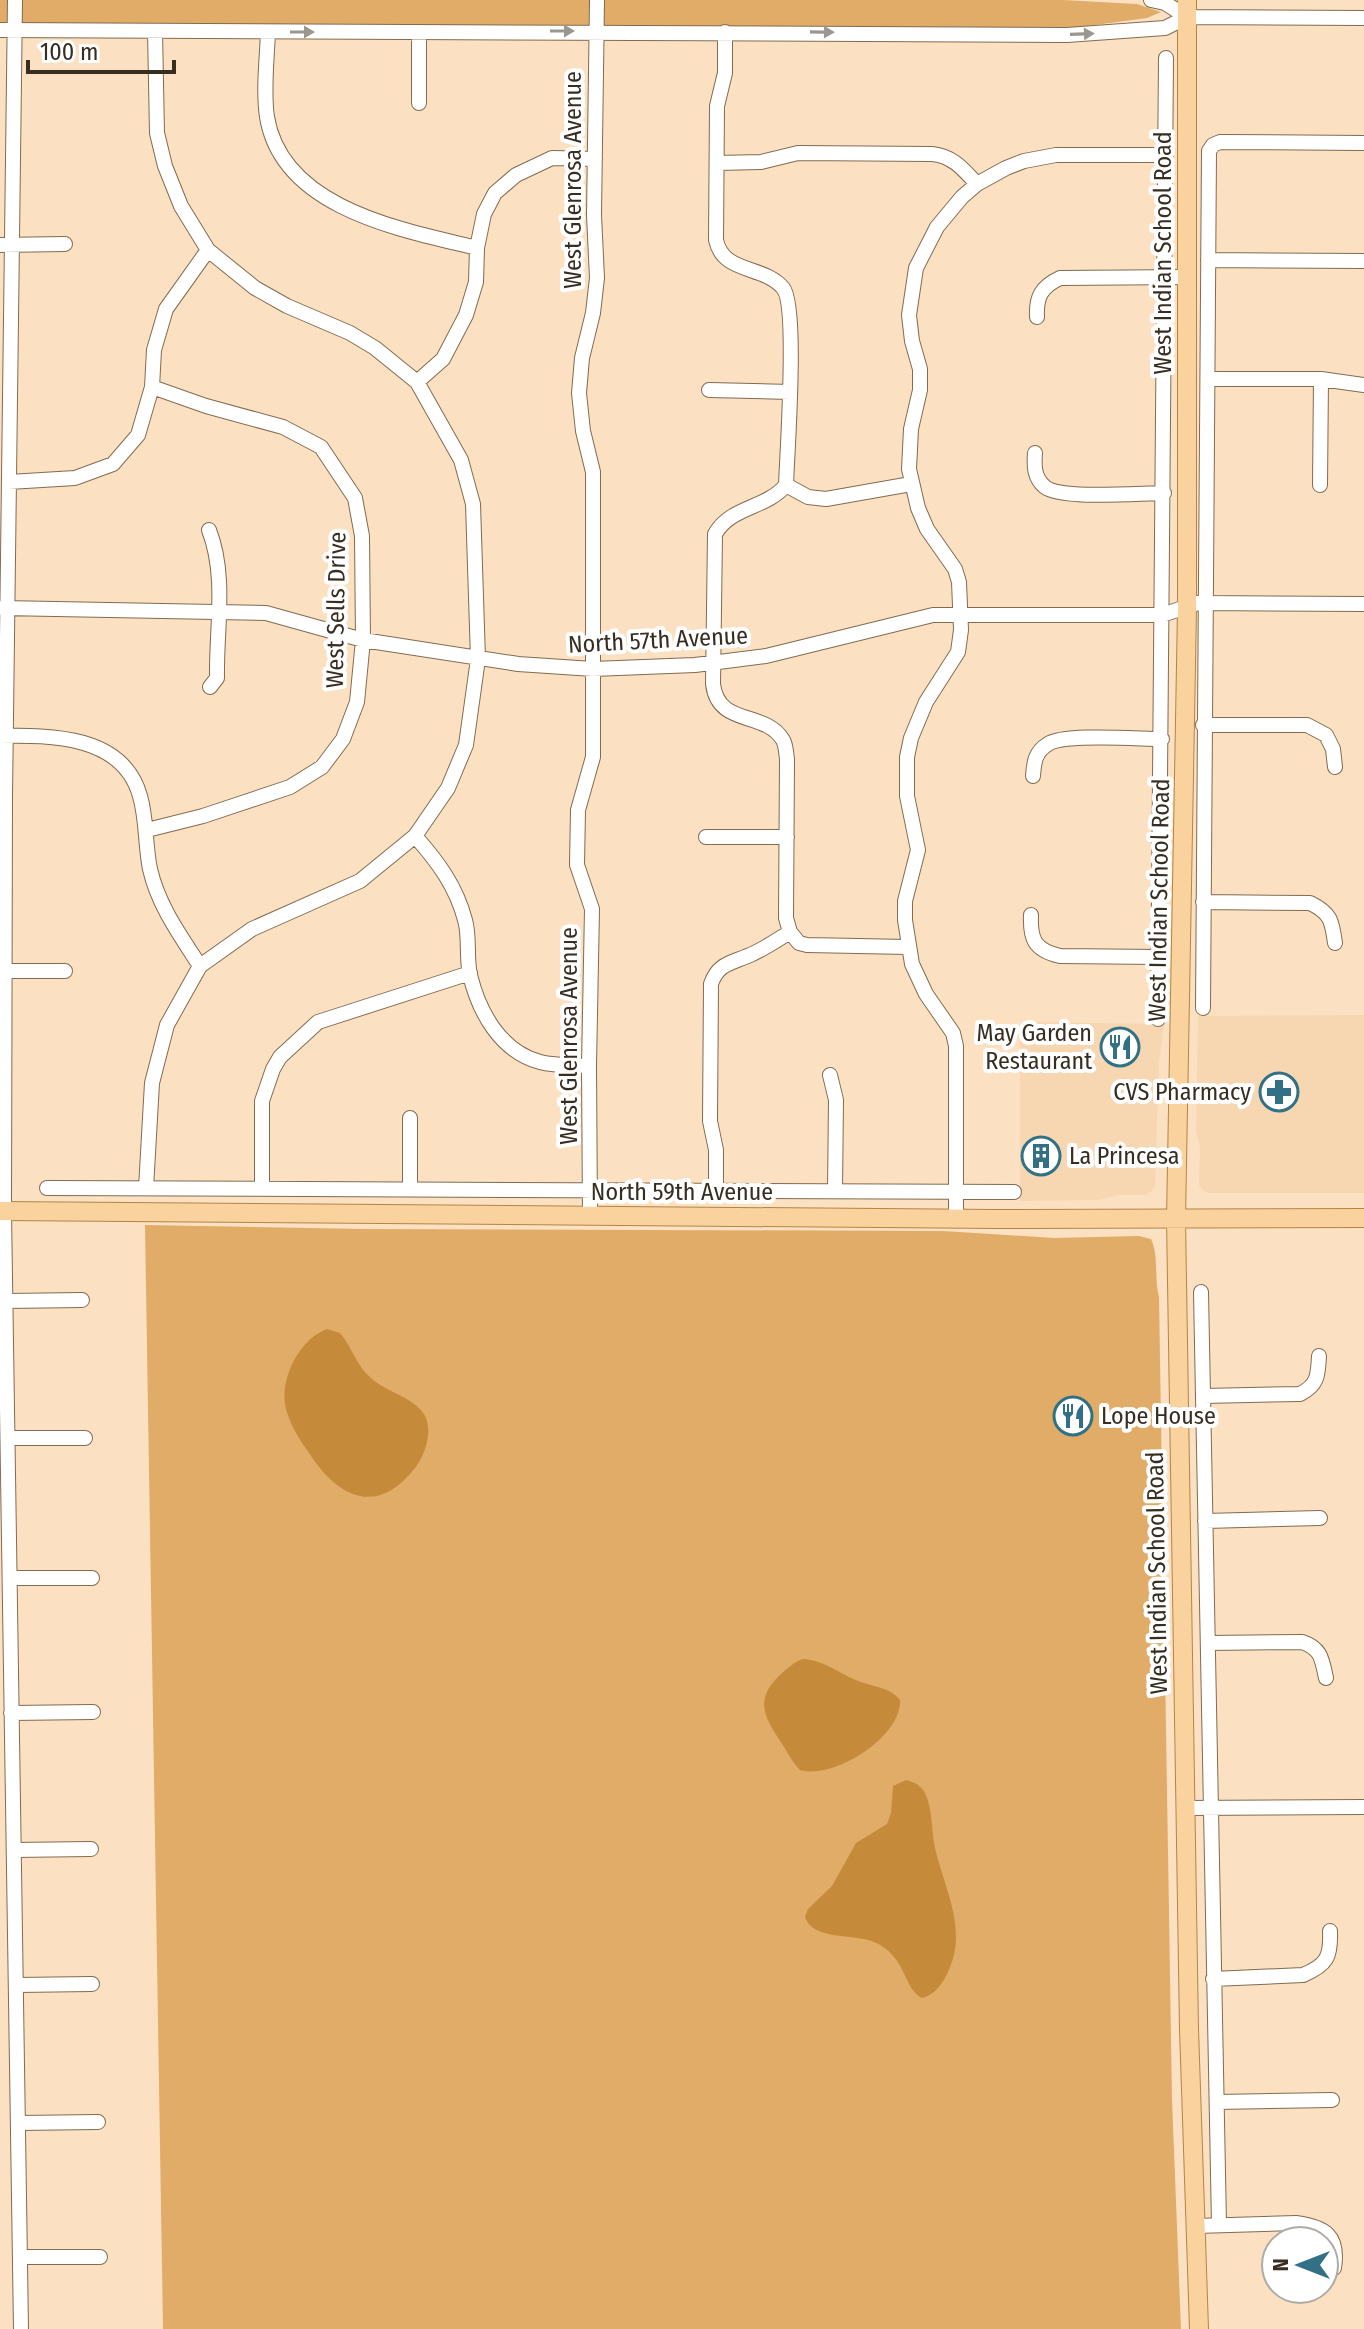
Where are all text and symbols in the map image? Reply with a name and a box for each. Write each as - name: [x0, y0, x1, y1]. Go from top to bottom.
- scale bar: [28, 24, 174, 74]
- one-way arrow: [550, 25, 575, 37]
- one-way arrow: [290, 26, 315, 38]
- one-way arrow: [810, 26, 835, 39]
- one-way arrow: [1070, 28, 1095, 41]
- text: 100 m: [40, 38, 98, 66]
- street label: West Glenrosa Avenue: [559, 71, 587, 289]
- street label: West Indian School Road: [1149, 131, 1177, 375]
- street label: West Sells Drive: [321, 532, 351, 688]
- street label: North 57th Avenue: [567, 621, 749, 659]
- street label: West Indian School Road: [1143, 778, 1175, 1022]
- street label: West Glenrosa Avenue: [555, 927, 583, 1145]
- place label: May Garden Restaurant: [977, 1019, 1092, 1075]
- restaurant icon: May Garden Restaurant: [1099, 1026, 1141, 1068]
- pharmacy icon: CVS Pharmacy: [1258, 1071, 1300, 1113]
- place label: CVS Pharmacy: [1113, 1078, 1251, 1106]
- building icon: La Princesa: [1020, 1135, 1062, 1177]
- place label: La Princesa: [1069, 1142, 1180, 1170]
- street label: North 59th Avenue: [591, 1178, 773, 1206]
- restaurant icon: Lope House: [1052, 1395, 1094, 1437]
- place label: Lope House: [1101, 1402, 1216, 1430]
- street label: West Indian School Road: [1141, 1451, 1173, 1695]
- north arrow: [1260, 2225, 1340, 2305]
- text: N: [1267, 2258, 1294, 2272]

